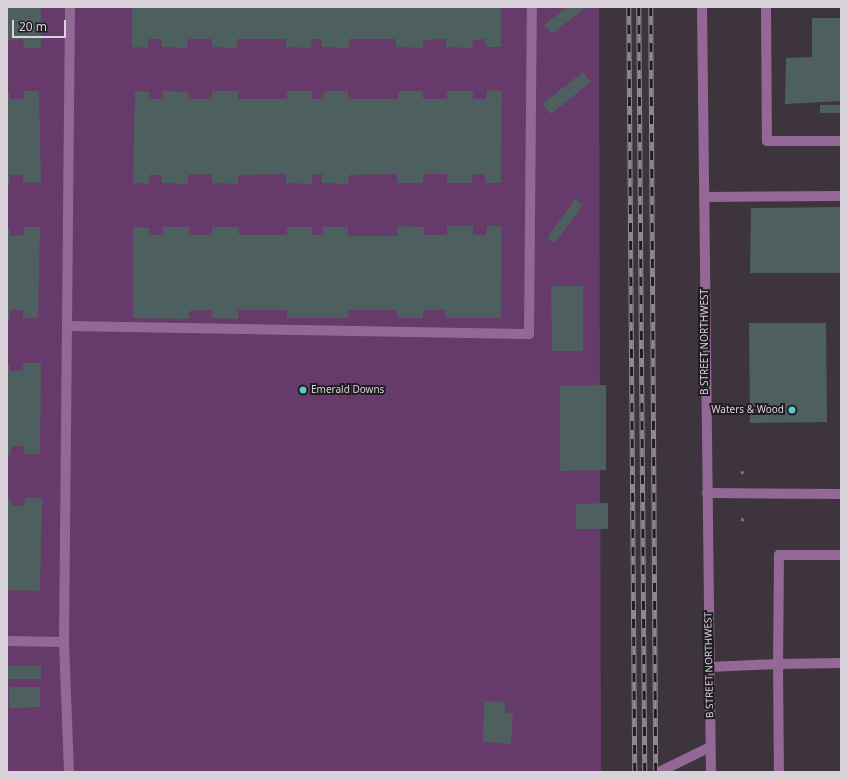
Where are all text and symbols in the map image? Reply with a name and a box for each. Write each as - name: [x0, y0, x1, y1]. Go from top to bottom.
- scale bar: [14, 12, 68, 38]
- text: 20 m: [19, 18, 47, 35]
- street label: B STREET NORTHWEST: [699, 289, 711, 395]
- place label: Emerald Downs: [311, 384, 384, 396]
- marker: Emerald Downs: [298, 385, 308, 395]
- place label: Waters & Wood: [711, 404, 784, 416]
- marker: Waters & Wood: [787, 405, 797, 415]
- street label: B STREET NORTHWEST: [702, 612, 716, 718]

